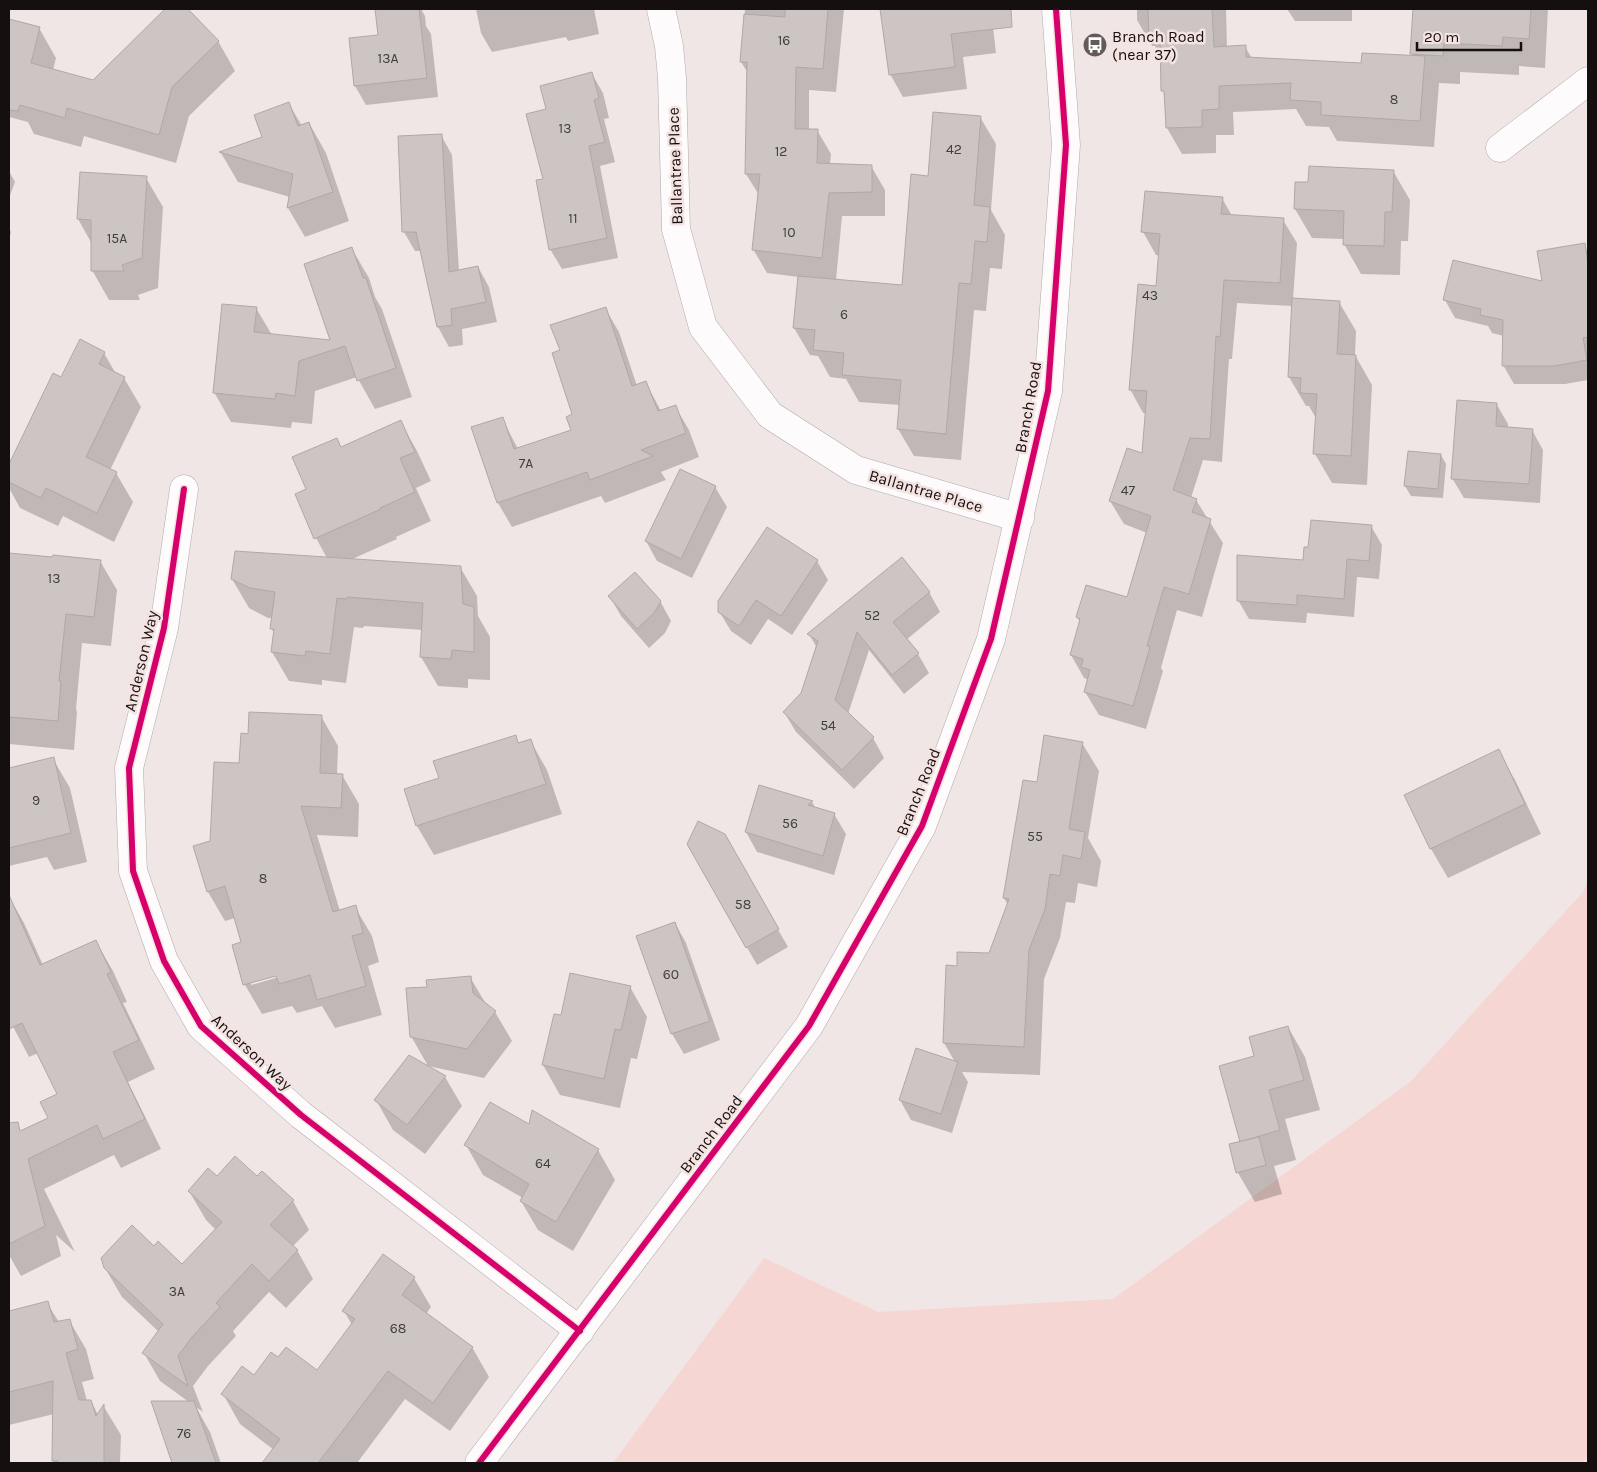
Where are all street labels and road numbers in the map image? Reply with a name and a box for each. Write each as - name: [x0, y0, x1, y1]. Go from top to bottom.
- street label: Ballantrae Place: [663, 107, 687, 225]
- street label: Branch Road: [1011, 360, 1045, 454]
- street label: Ballantrae Place: [867, 466, 985, 516]
- street label: Anderson Way: [120, 608, 162, 713]
- street label: Branch Road: [892, 745, 944, 839]
- street label: Anderson Way: [208, 1010, 297, 1094]
- street label: Branch Road: [676, 1091, 746, 1177]

